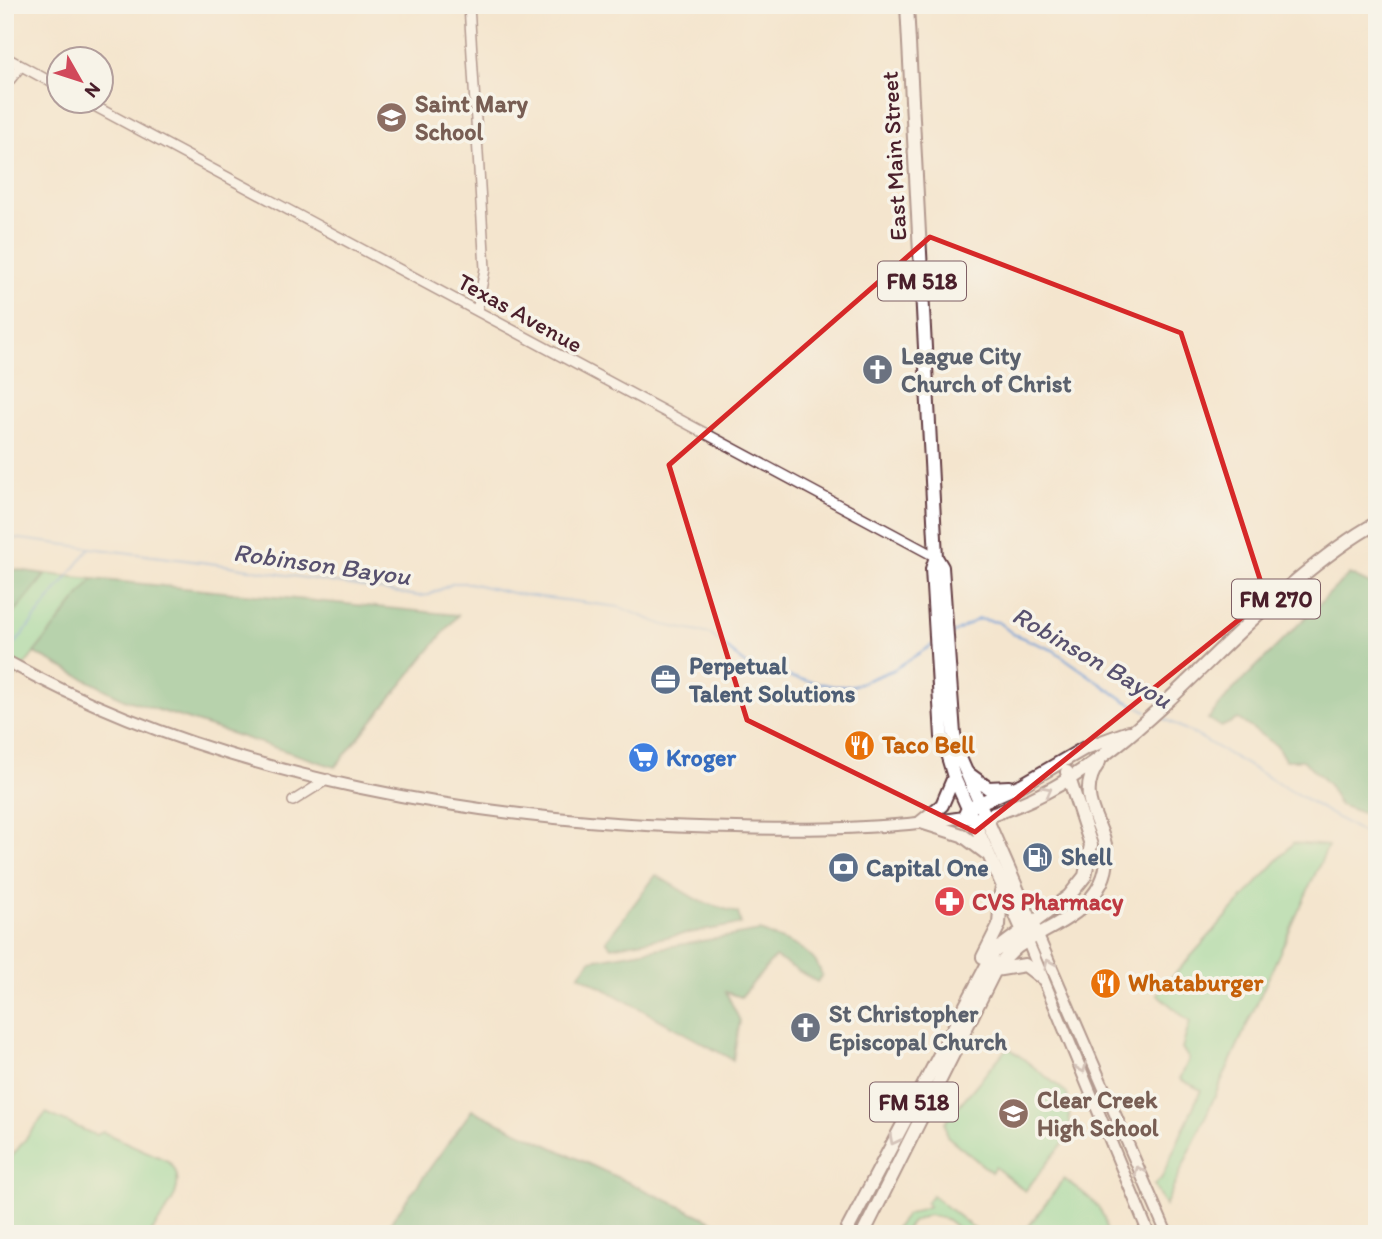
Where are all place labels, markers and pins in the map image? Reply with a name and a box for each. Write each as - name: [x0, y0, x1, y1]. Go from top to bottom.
- place label: Saint Mary School: [415, 89, 528, 146]
- school or university icon: Saint Mary School: [375, 101, 409, 135]
- place label: League City Church of Christ: [901, 341, 1071, 398]
- church icon: League City Church of Christ: [861, 353, 895, 387]
- place label: Perpetual Talent Solutions: [688, 651, 856, 708]
- office icon: Perpetual Talent Solutions: [649, 663, 683, 697]
- restaurant icon: Taco Bell: [842, 728, 876, 762]
- place label: Taco Bell: [881, 730, 975, 759]
- supermarket icon: Kroger: [626, 741, 660, 775]
- place label: Kroger: [666, 743, 736, 773]
- fuel station icon: Shell: [1021, 840, 1055, 874]
- place label: Shell: [1061, 842, 1113, 871]
- bank icon: Capital One: [826, 851, 860, 885]
- place label: Capital One: [866, 853, 989, 883]
- pharmacy icon: CVS Pharmacy: [932, 885, 966, 919]
- place label: CVS Pharmacy: [972, 887, 1124, 917]
- restaurant icon: Whataburger: [1088, 966, 1122, 1000]
- place label: Whataburger: [1128, 968, 1264, 998]
- place label: St Christopher Episcopal Church: [829, 999, 1007, 1057]
- church icon: St Christopher Episcopal Church: [789, 1011, 823, 1045]
- place label: Clear Creek High School: [1037, 1085, 1159, 1143]
- school or university icon: Clear Creek High School: [997, 1097, 1031, 1131]

